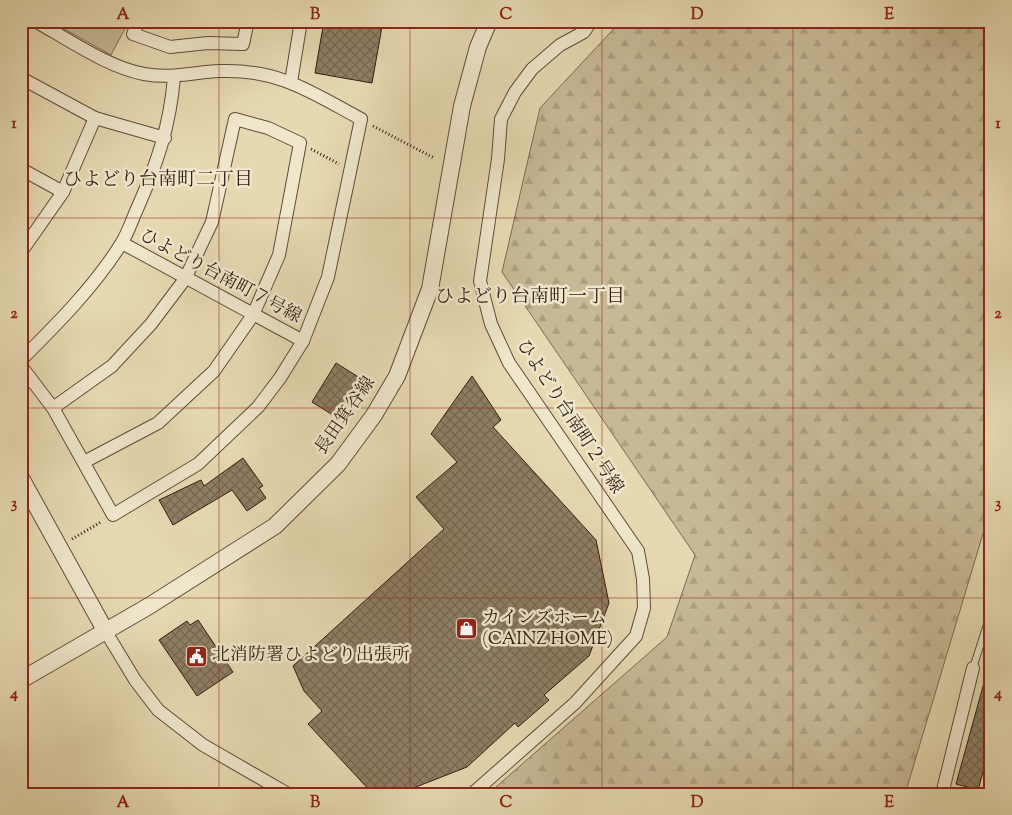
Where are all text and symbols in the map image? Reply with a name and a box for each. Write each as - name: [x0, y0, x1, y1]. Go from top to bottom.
- text: A: [117, 4, 130, 27]
- text: B: [310, 4, 320, 27]
- text: C: [500, 4, 513, 27]
- text: D: [691, 4, 704, 27]
- text: E: [884, 4, 894, 27]
- text: 1: [11, 113, 17, 136]
- text: 1: [995, 113, 1001, 136]
- district label: ひよどり台南町二丁目: [63, 167, 253, 194]
- street label: ひよどり台南町７号線: [134, 223, 306, 331]
- district label: ひよどり台南町一丁目: [435, 284, 625, 311]
- text: 2: [10, 303, 18, 326]
- text: 2: [994, 303, 1002, 326]
- street label: ひよどり台南町２号線: [509, 334, 629, 500]
- street label: 長田箕谷線: [310, 372, 382, 460]
- text: 3: [11, 493, 18, 516]
- text: 3: [995, 493, 1002, 516]
- place label: カインズホーム (CAINZ HOME): [482, 606, 613, 653]
- shop icon: カインズホーム (CAINZ HOME): [454, 617, 478, 641]
- place label: 北消防署ひよどり出張所: [212, 643, 410, 669]
- public building icon: 北消防署ひよどり出張所: [184, 644, 208, 668]
- text: 4: [9, 683, 18, 706]
- text: 4: [993, 683, 1002, 706]
- text: A: [117, 792, 130, 815]
- text: B: [310, 792, 320, 815]
- text: C: [500, 792, 513, 815]
- text: D: [691, 792, 704, 815]
- text: E: [884, 792, 894, 815]

